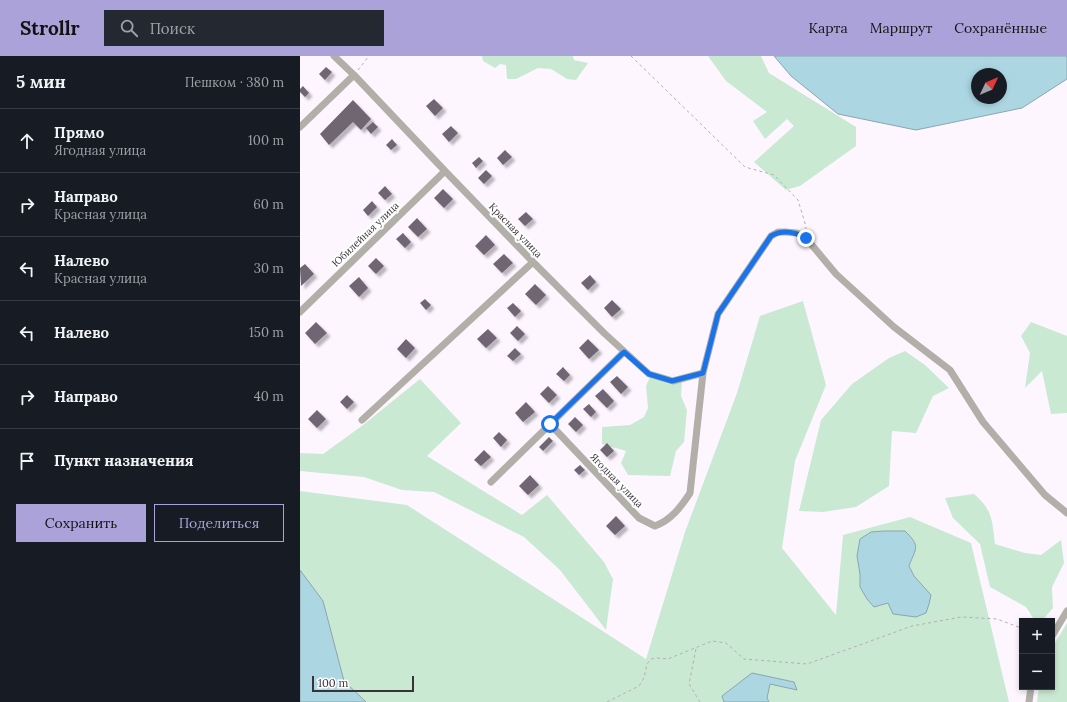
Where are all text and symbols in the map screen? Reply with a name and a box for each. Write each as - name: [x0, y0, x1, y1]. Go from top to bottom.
- search box: [104, 10, 384, 46]
- text: Strollr: [20, 16, 80, 40]
- icon: search: [118, 17, 140, 39]
- text: Поиск: [150, 19, 195, 38]
- text: Карта: [808, 19, 848, 37]
- text: Маршрут: [870, 19, 932, 37]
- text: Сохранённые: [954, 19, 1047, 37]
- north arrow: [971, 68, 1007, 104]
- text: 5 мин: [16, 71, 66, 93]
- text: Пешком · 380 m: [185, 74, 284, 91]
- text: Прямо: [54, 123, 104, 142]
- icon: ahead: [16, 130, 38, 152]
- text: 100 m: [248, 132, 284, 149]
- text: Ягодная улица: [54, 142, 146, 159]
- text: Направо: [54, 187, 118, 206]
- icon: right: [16, 194, 38, 216]
- text: 60 m: [253, 196, 284, 213]
- street label: Юбилейная улица: [329, 199, 402, 270]
- street label: Красная улица: [486, 200, 545, 261]
- text: Красная улица: [54, 206, 147, 223]
- route end: [797, 229, 815, 247]
- text: Налево: [54, 251, 109, 270]
- icon: left: [16, 258, 38, 280]
- text: 30 m: [254, 260, 284, 277]
- text: Красная улица: [54, 270, 147, 287]
- icon: left: [16, 322, 38, 344]
- text: Налево: [54, 323, 109, 342]
- text: 150 m: [249, 324, 284, 341]
- icon: right: [16, 386, 38, 408]
- text: Направо: [54, 387, 118, 406]
- text: 40 m: [254, 388, 284, 405]
- route start: [541, 415, 559, 433]
- icon: arrive: [16, 450, 38, 472]
- street label: Ягодная улица: [587, 450, 646, 510]
- text: Пункт назначения: [54, 451, 194, 470]
- button: Сохранить: [16, 504, 146, 542]
- button: Поделиться: [154, 504, 284, 542]
- map controls: [1019, 618, 1055, 690]
- button: +: [1019, 618, 1055, 654]
- button: −: [1019, 654, 1055, 690]
- scale bar: [312, 674, 414, 693]
- text: 100 m: [318, 676, 348, 690]

